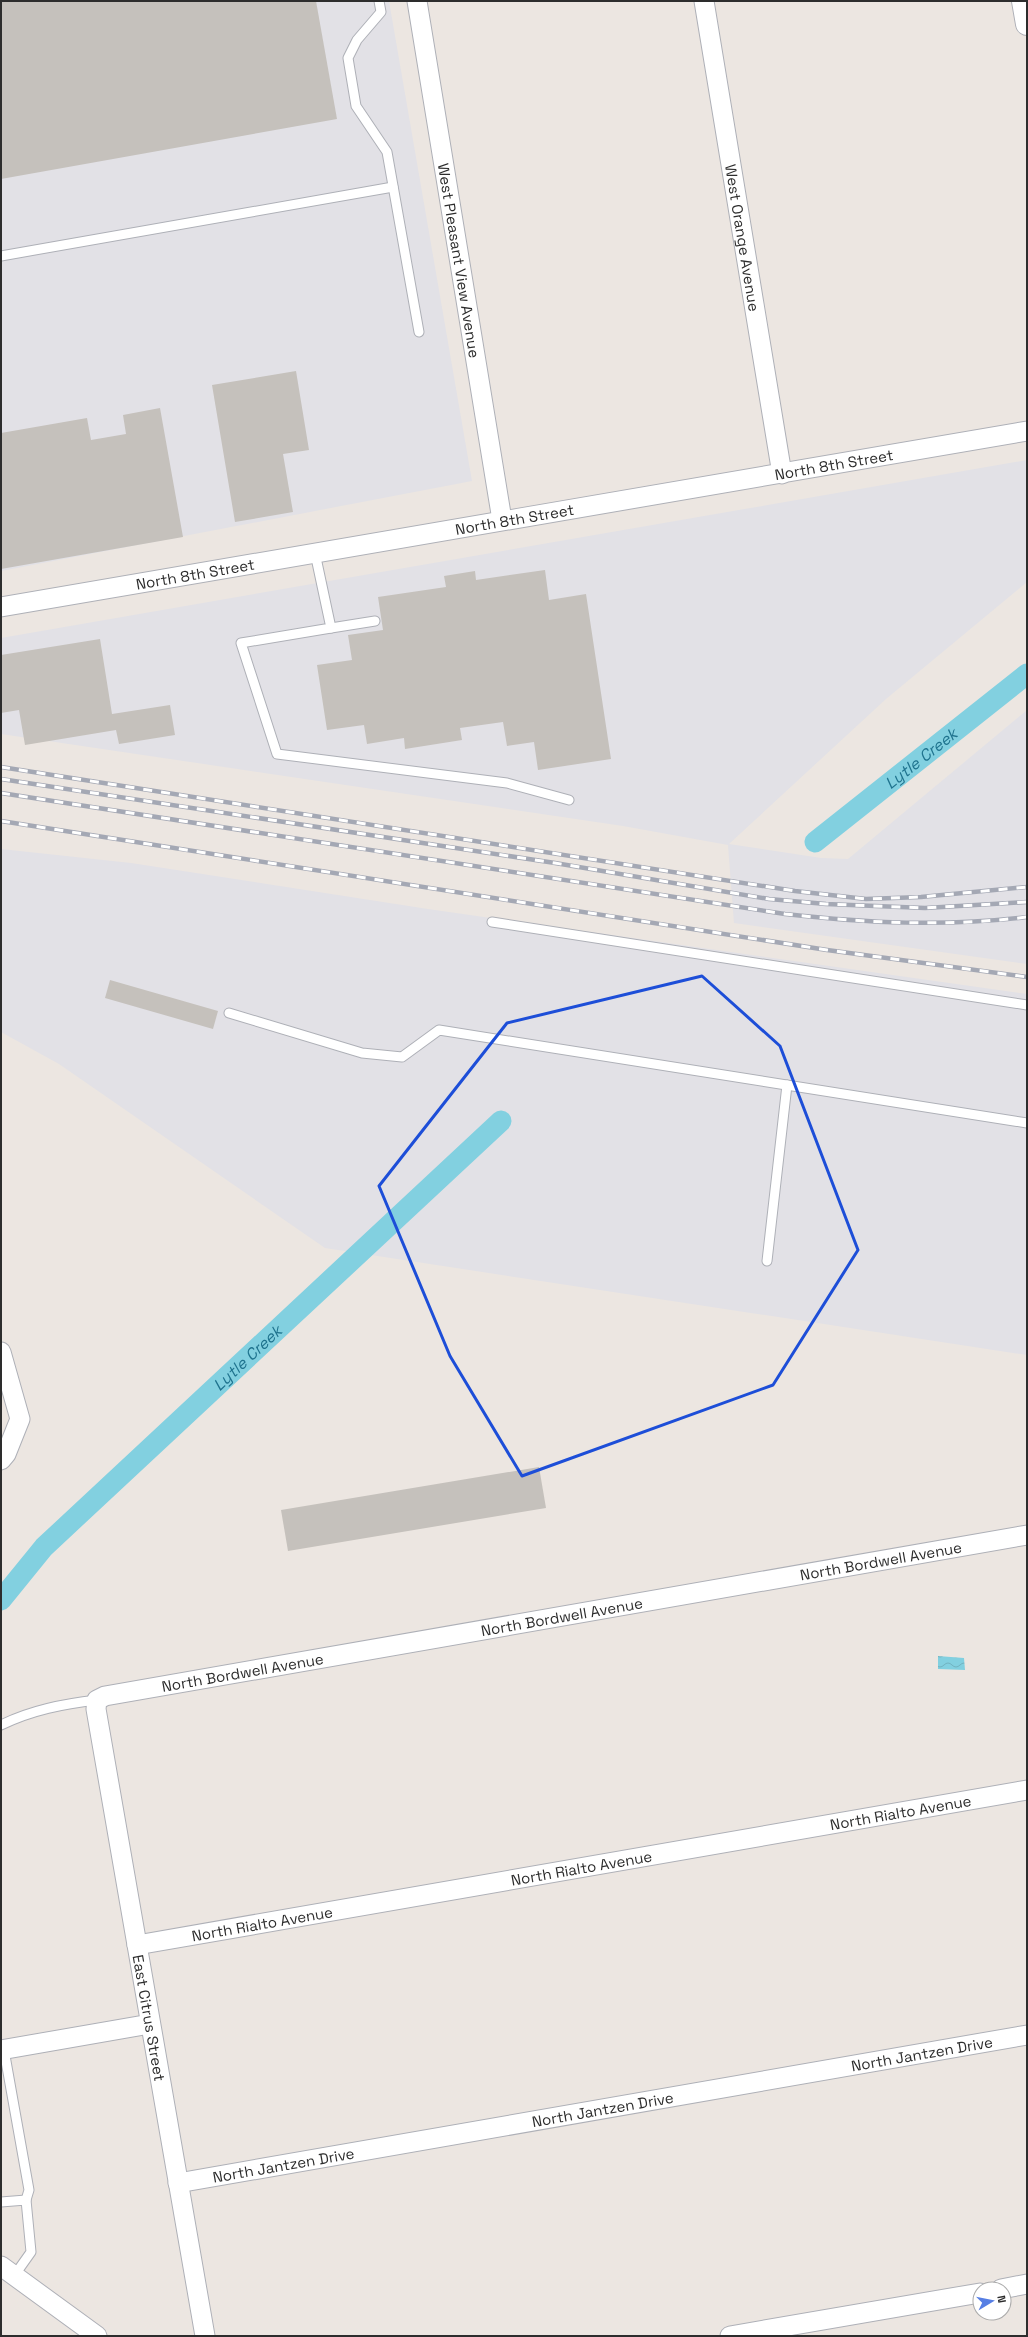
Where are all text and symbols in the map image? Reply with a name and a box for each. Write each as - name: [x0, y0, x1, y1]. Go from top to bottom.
- street label: West Pleasant View Avenue: [434, 162, 485, 359]
- street label: West Orange Avenue: [722, 163, 765, 313]
- street label: North 8th Street: [773, 445, 895, 484]
- street label: North 8th Street: [454, 499, 575, 538]
- street label: North 8th Street: [134, 554, 256, 593]
- water label: Lytle Creek: [880, 721, 963, 793]
- water label: Lytle Creek: [208, 1319, 288, 1395]
- street label: North Bordwell Avenue: [798, 1537, 963, 1584]
- street label: North Bordwell Avenue: [479, 1593, 644, 1640]
- street label: North Bordwell Avenue: [160, 1649, 325, 1695]
- street label: North Rialto Avenue: [828, 1790, 973, 1834]
- street label: North Rialto Avenue: [509, 1846, 653, 1889]
- street label: North Rialto Avenue: [190, 1902, 334, 1945]
- street label: East Citrus Street: [129, 1953, 169, 2083]
- street label: North Jantzen Drive: [850, 2032, 994, 2075]
- street label: North Jantzen Drive: [530, 2087, 675, 2131]
- street label: North Jantzen Drive: [211, 2143, 356, 2186]
- north arrow: [972, 2281, 1012, 2321]
- text: N: [994, 2294, 1009, 2304]

